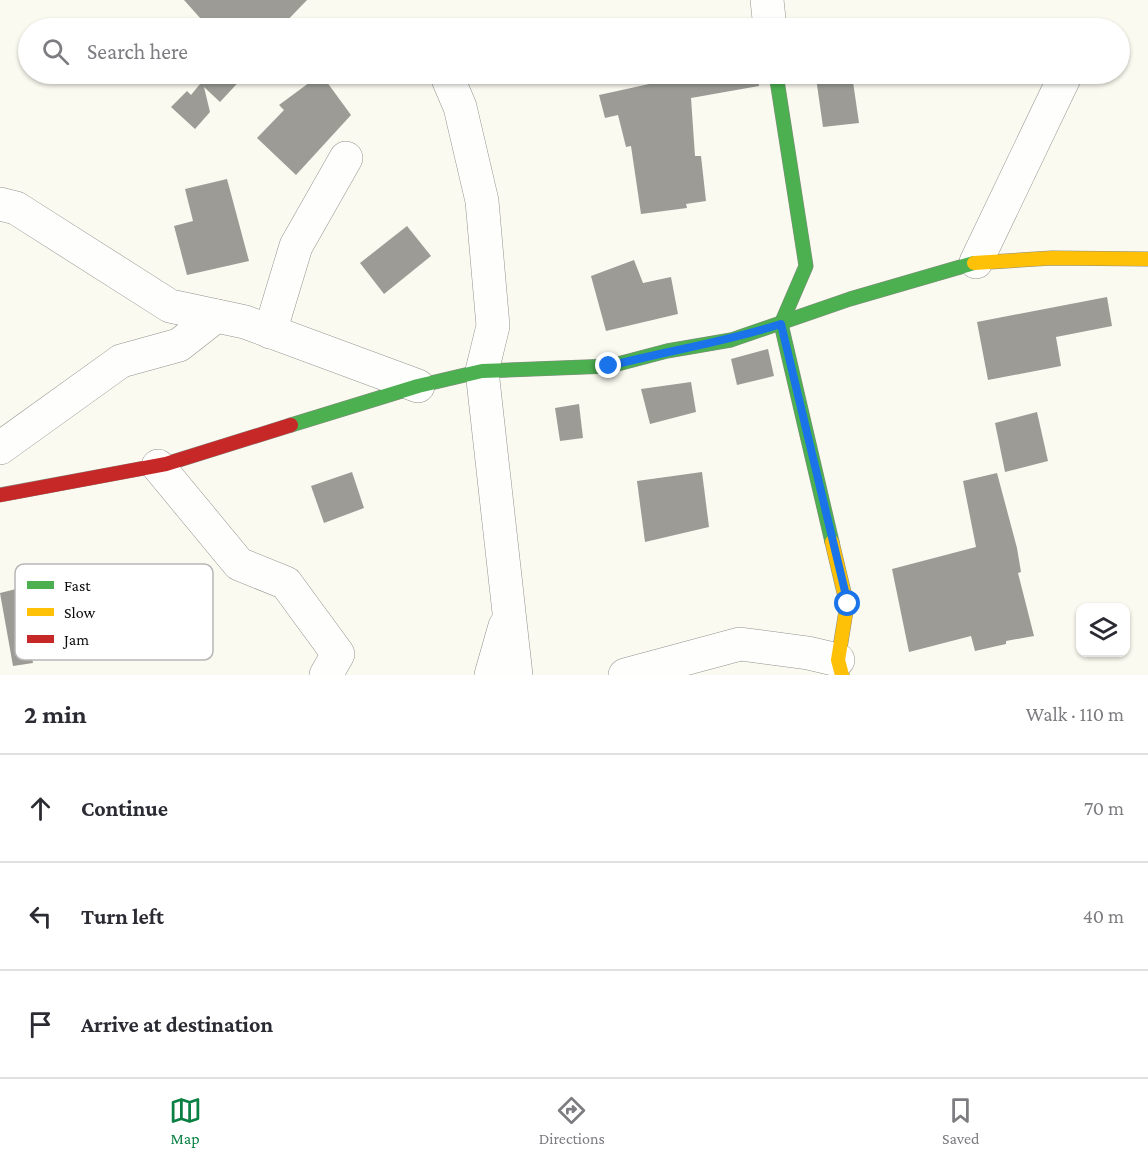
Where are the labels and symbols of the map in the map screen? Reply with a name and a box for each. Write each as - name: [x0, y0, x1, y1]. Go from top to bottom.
- route end: [595, 352, 621, 378]
- legend: [15, 564, 213, 660]
- text: Fast: [64, 577, 91, 594]
- route start: [834, 590, 860, 616]
- text: Slow: [64, 604, 96, 621]
- text: Jam: [62, 631, 89, 649]

